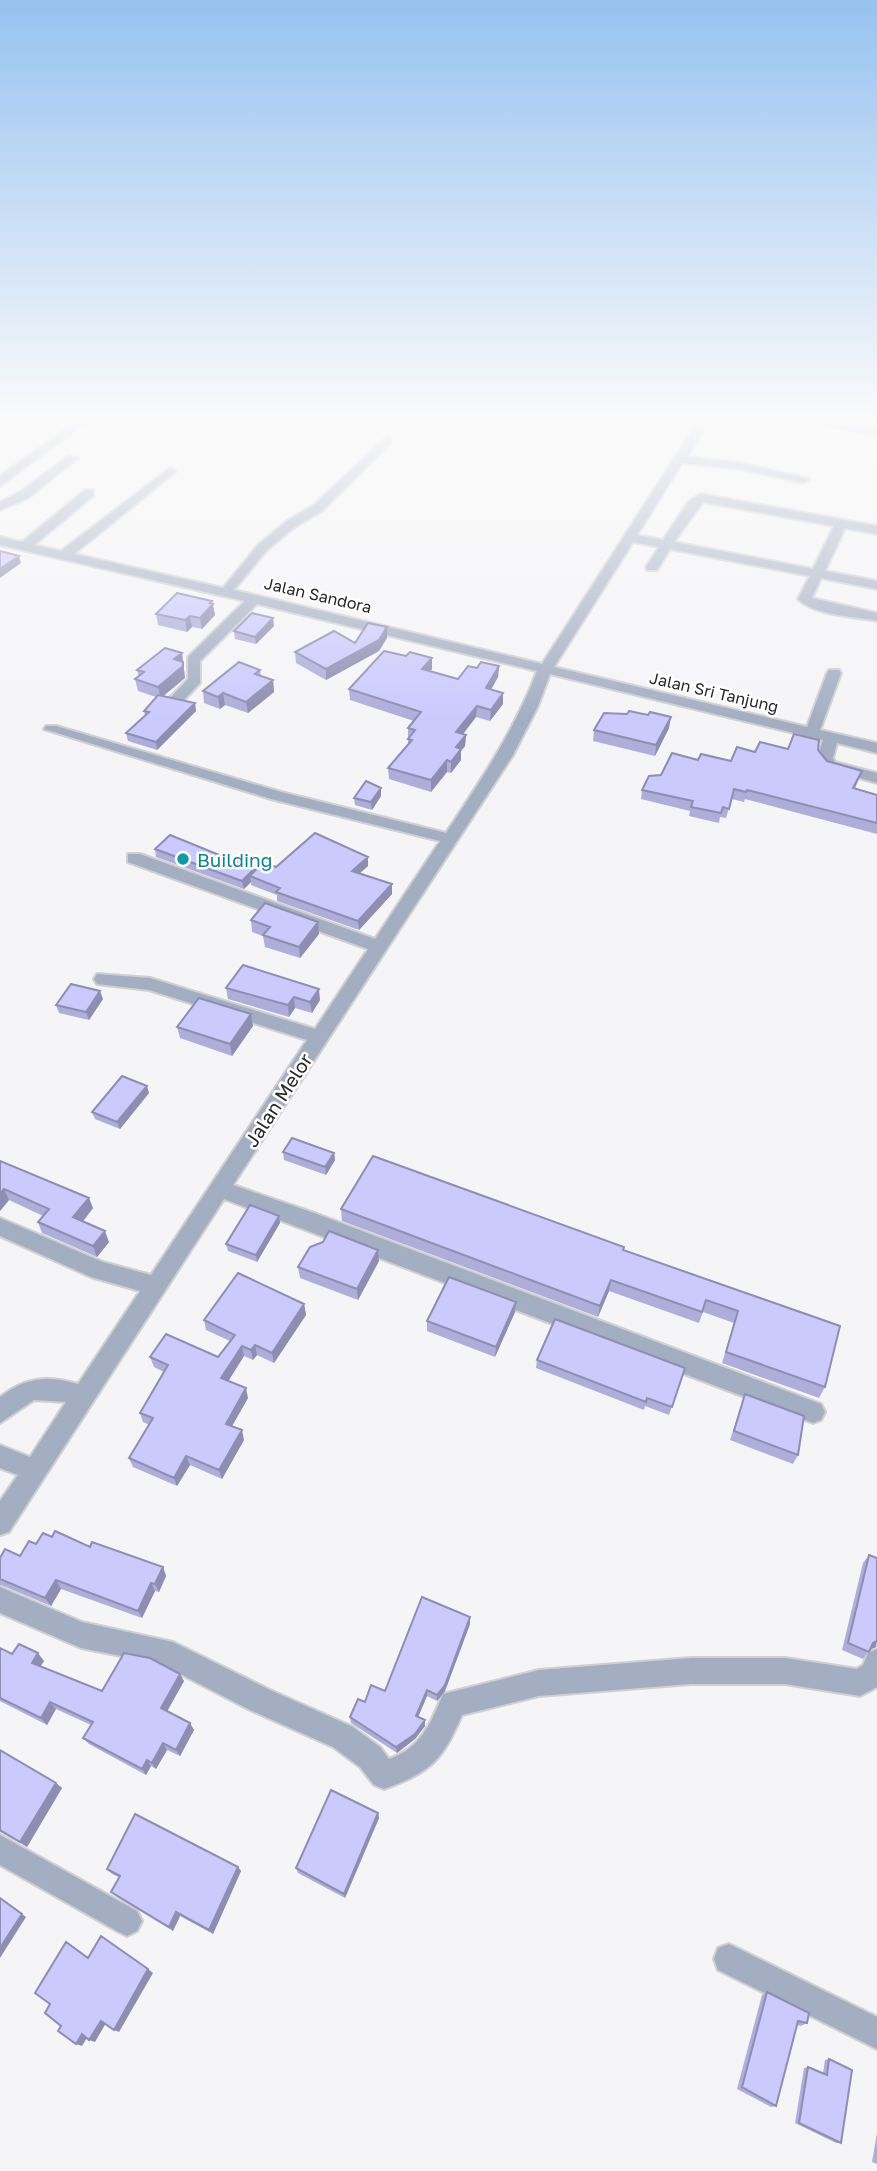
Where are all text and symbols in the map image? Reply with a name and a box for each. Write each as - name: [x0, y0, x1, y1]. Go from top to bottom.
- street label: Jalan Sandora: [262, 573, 374, 617]
- street label: Jalan Sri Tanjung: [648, 667, 780, 717]
- place label: Building: [197, 848, 272, 871]
- marker: Building: [175, 851, 191, 867]
- street label: Jalan Melor: [239, 1049, 317, 1151]

